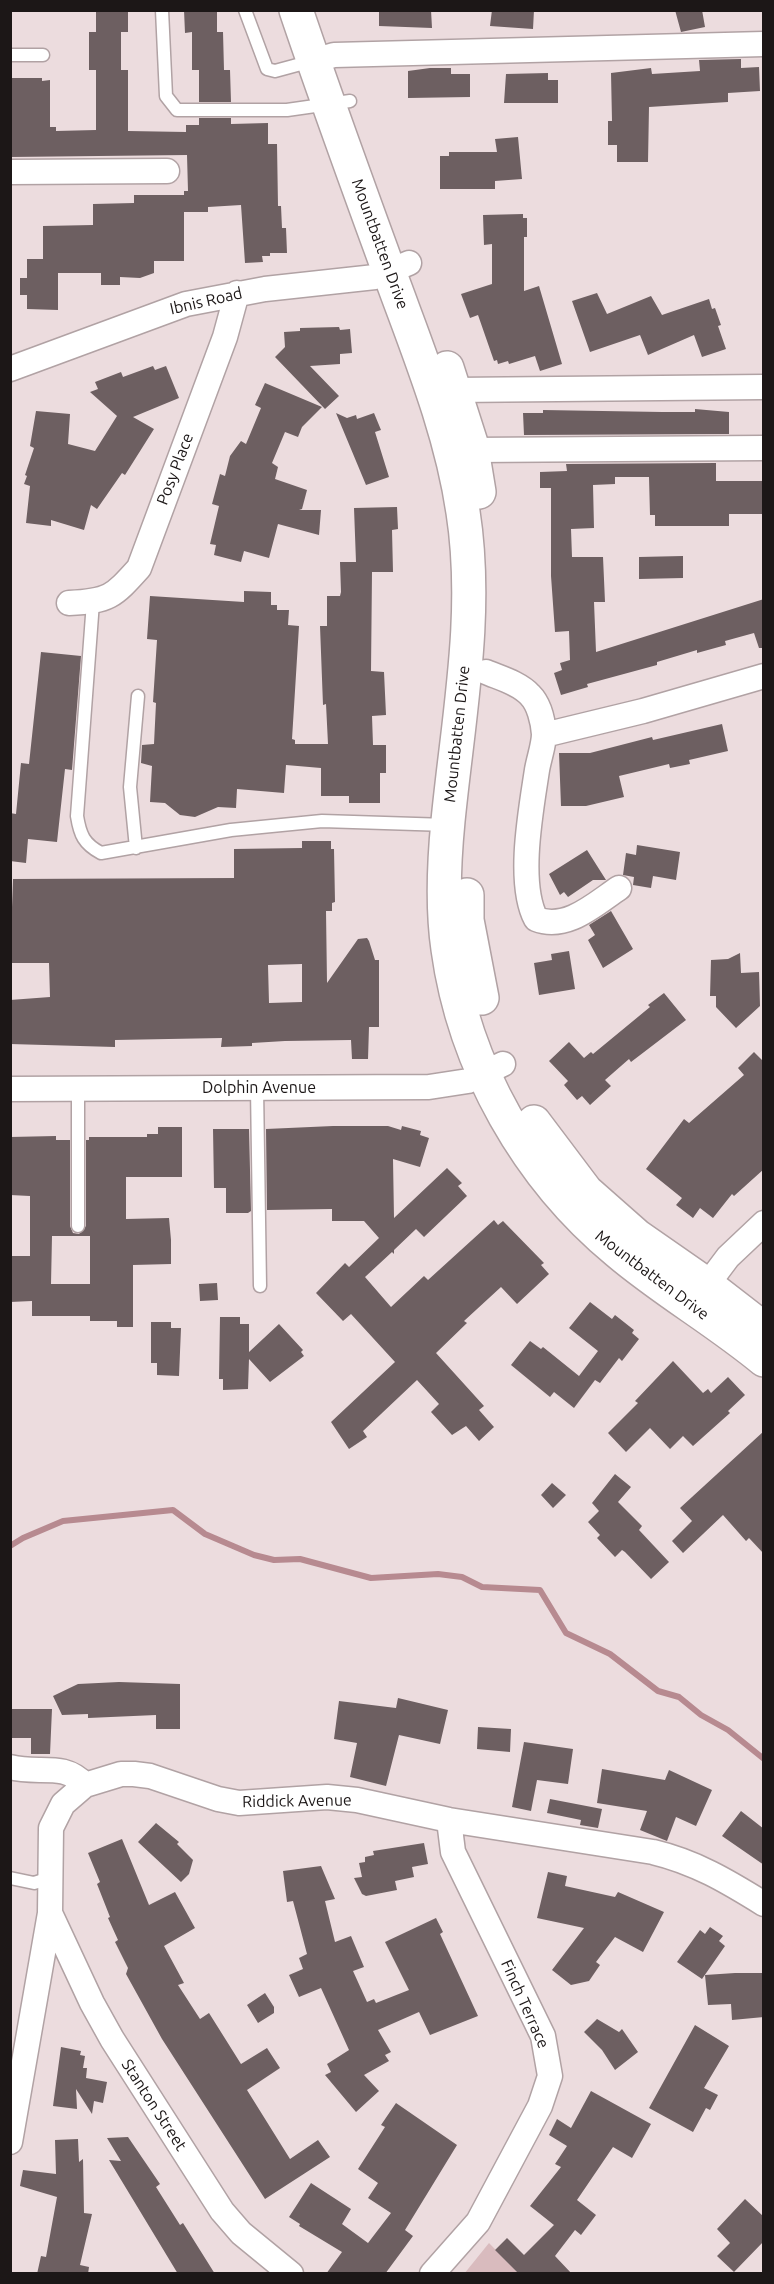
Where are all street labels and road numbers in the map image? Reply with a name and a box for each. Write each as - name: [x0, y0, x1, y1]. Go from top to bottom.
- street label: Mountbatten Drive: [347, 176, 413, 312]
- street label: Ibnis Road: [168, 283, 244, 319]
- street label: Posy Place: [153, 430, 197, 508]
- street label: Mountbatten Drive: [440, 665, 474, 803]
- street label: Dolphin Avenue: [202, 1078, 316, 1098]
- street label: Mountbatten Drive: [591, 1226, 713, 1324]
- street label: Riddick Avenue: [242, 1790, 352, 1812]
- street label: Finch Terrace: [497, 1957, 553, 2051]
- street label: Stanton Street: [117, 2056, 191, 2154]

